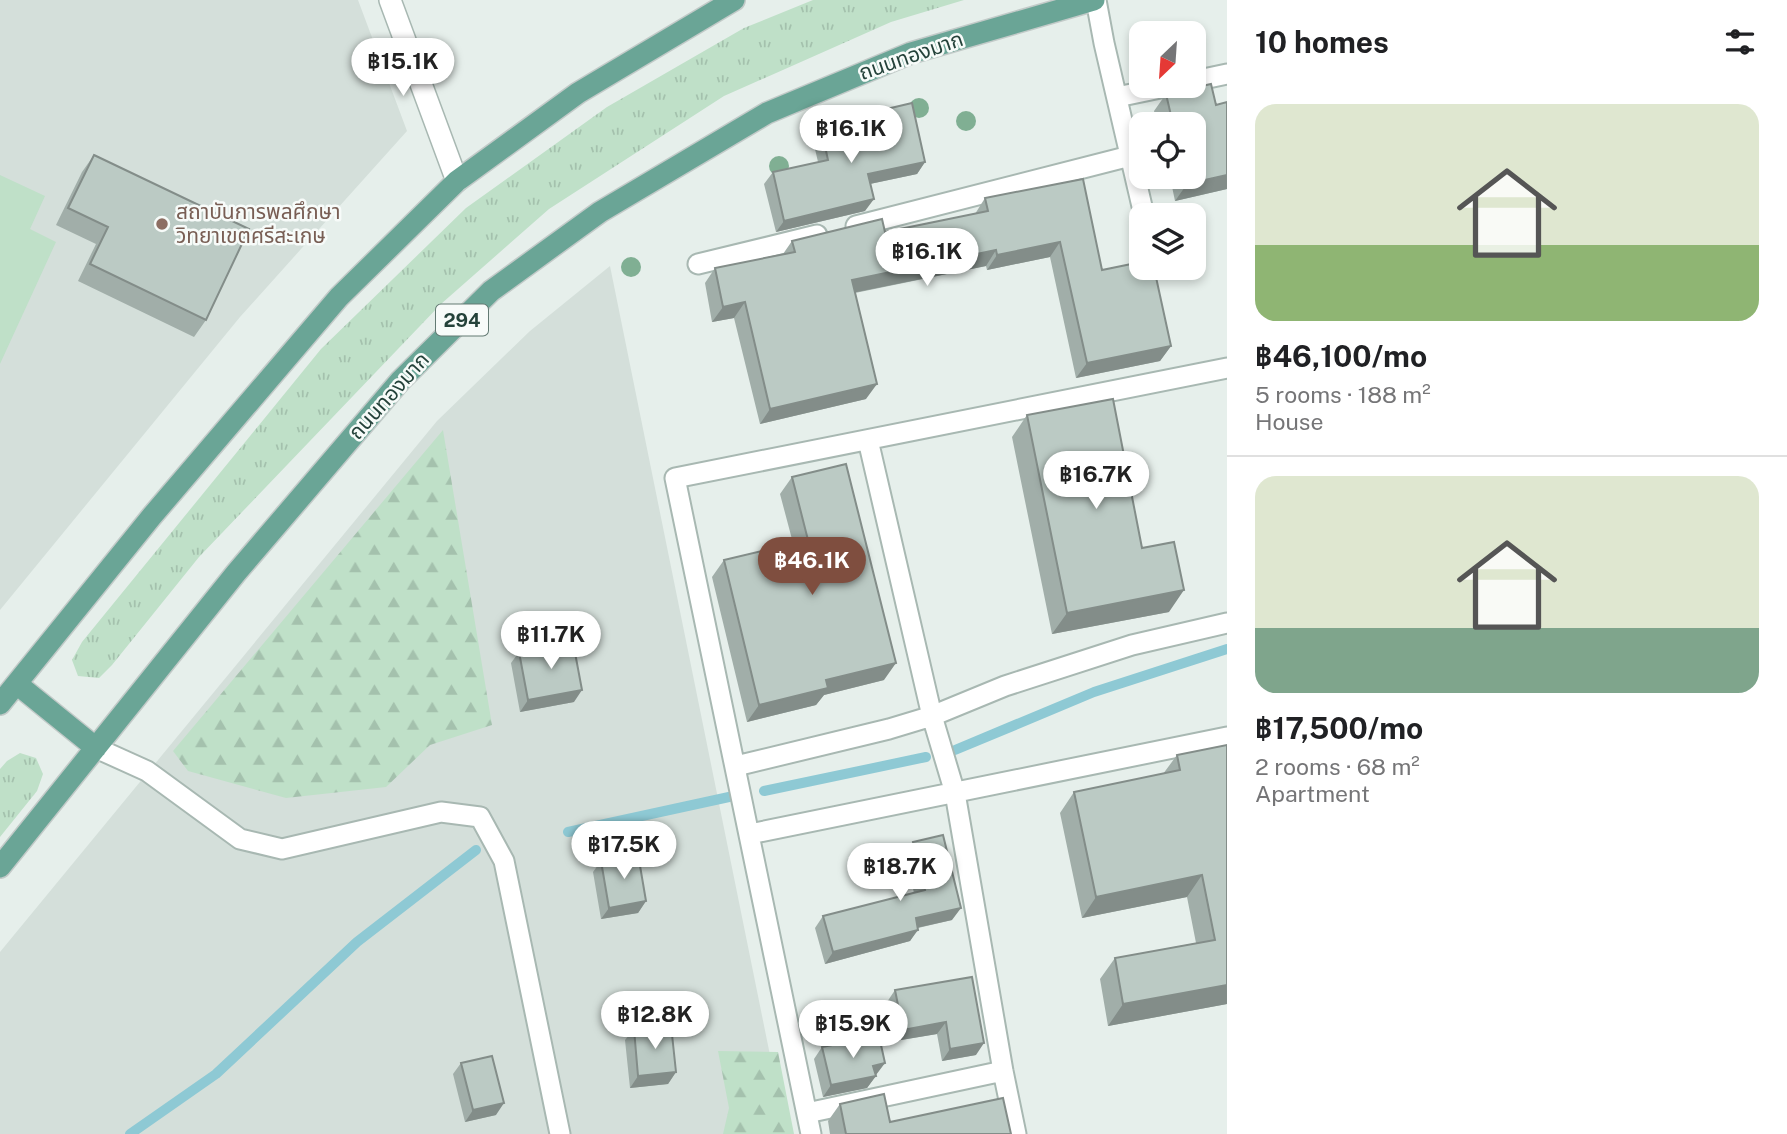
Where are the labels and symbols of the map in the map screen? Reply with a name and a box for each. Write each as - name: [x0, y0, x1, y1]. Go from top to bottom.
- north arrow: [1129, 21, 1206, 98]
- street label: ถนนทองมาก: [855, 26, 966, 85]
- pin: ฿15.1K: [346, 38, 460, 98]
- pin: ฿16.1K: [794, 106, 908, 165]
- place label: สถาบันการพลศึกษา วิทยาเขตศรีสะเกษ: [176, 199, 340, 248]
- marker: สถาบันการพลศึกษา วิทยาเขตศรีสะเกษ: [154, 216, 170, 232]
- pin: ฿16.1K: [870, 229, 984, 288]
- road number: 294: [436, 304, 488, 336]
- street label: ถนนทองมาก: [343, 347, 434, 444]
- pin: ฿16.7K: [1039, 452, 1153, 511]
- pin: ฿46.1K: [755, 538, 869, 597]
- pin: ฿11.7K: [494, 612, 608, 671]
- pin: ฿17.5K: [567, 822, 681, 881]
- pin: ฿18.7K: [843, 844, 957, 903]
- pin: ฿12.8K: [598, 992, 712, 1051]
- pin: ฿15.9K: [796, 1000, 910, 1060]

